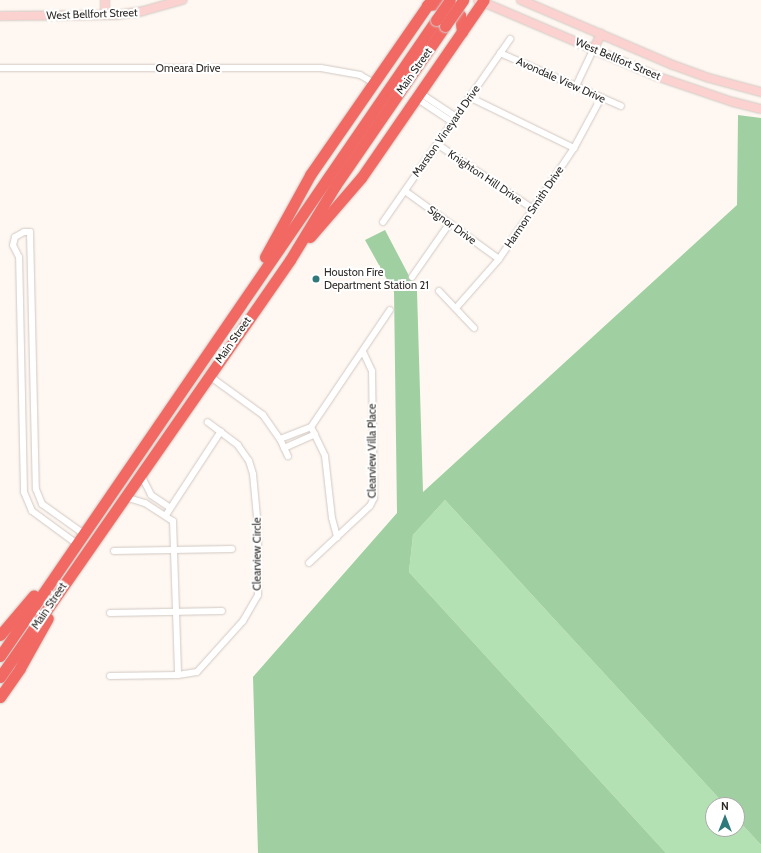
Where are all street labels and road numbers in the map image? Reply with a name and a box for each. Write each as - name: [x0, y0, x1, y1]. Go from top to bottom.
- street label: West Bellfort Street: [46, 6, 138, 22]
- street label: West Bellfort Street: [573, 35, 663, 83]
- street label: Main Street: [393, 45, 435, 97]
- street label: Avondale View Drive: [514, 54, 608, 106]
- street label: Omeara Drive: [156, 61, 220, 75]
- street label: Marston Vineyard Drive: [409, 83, 483, 179]
- street label: Knighton Hill Drive: [445, 147, 525, 207]
- street label: Harmon Smith Drive: [502, 164, 566, 250]
- street label: Signor Drive: [425, 203, 479, 247]
- street label: Main Street: [212, 314, 254, 366]
- street label: Clearview Villa Place: [365, 404, 379, 498]
- street label: Clearview Circle: [250, 517, 264, 591]
- street label: Main Street: [29, 580, 69, 632]

